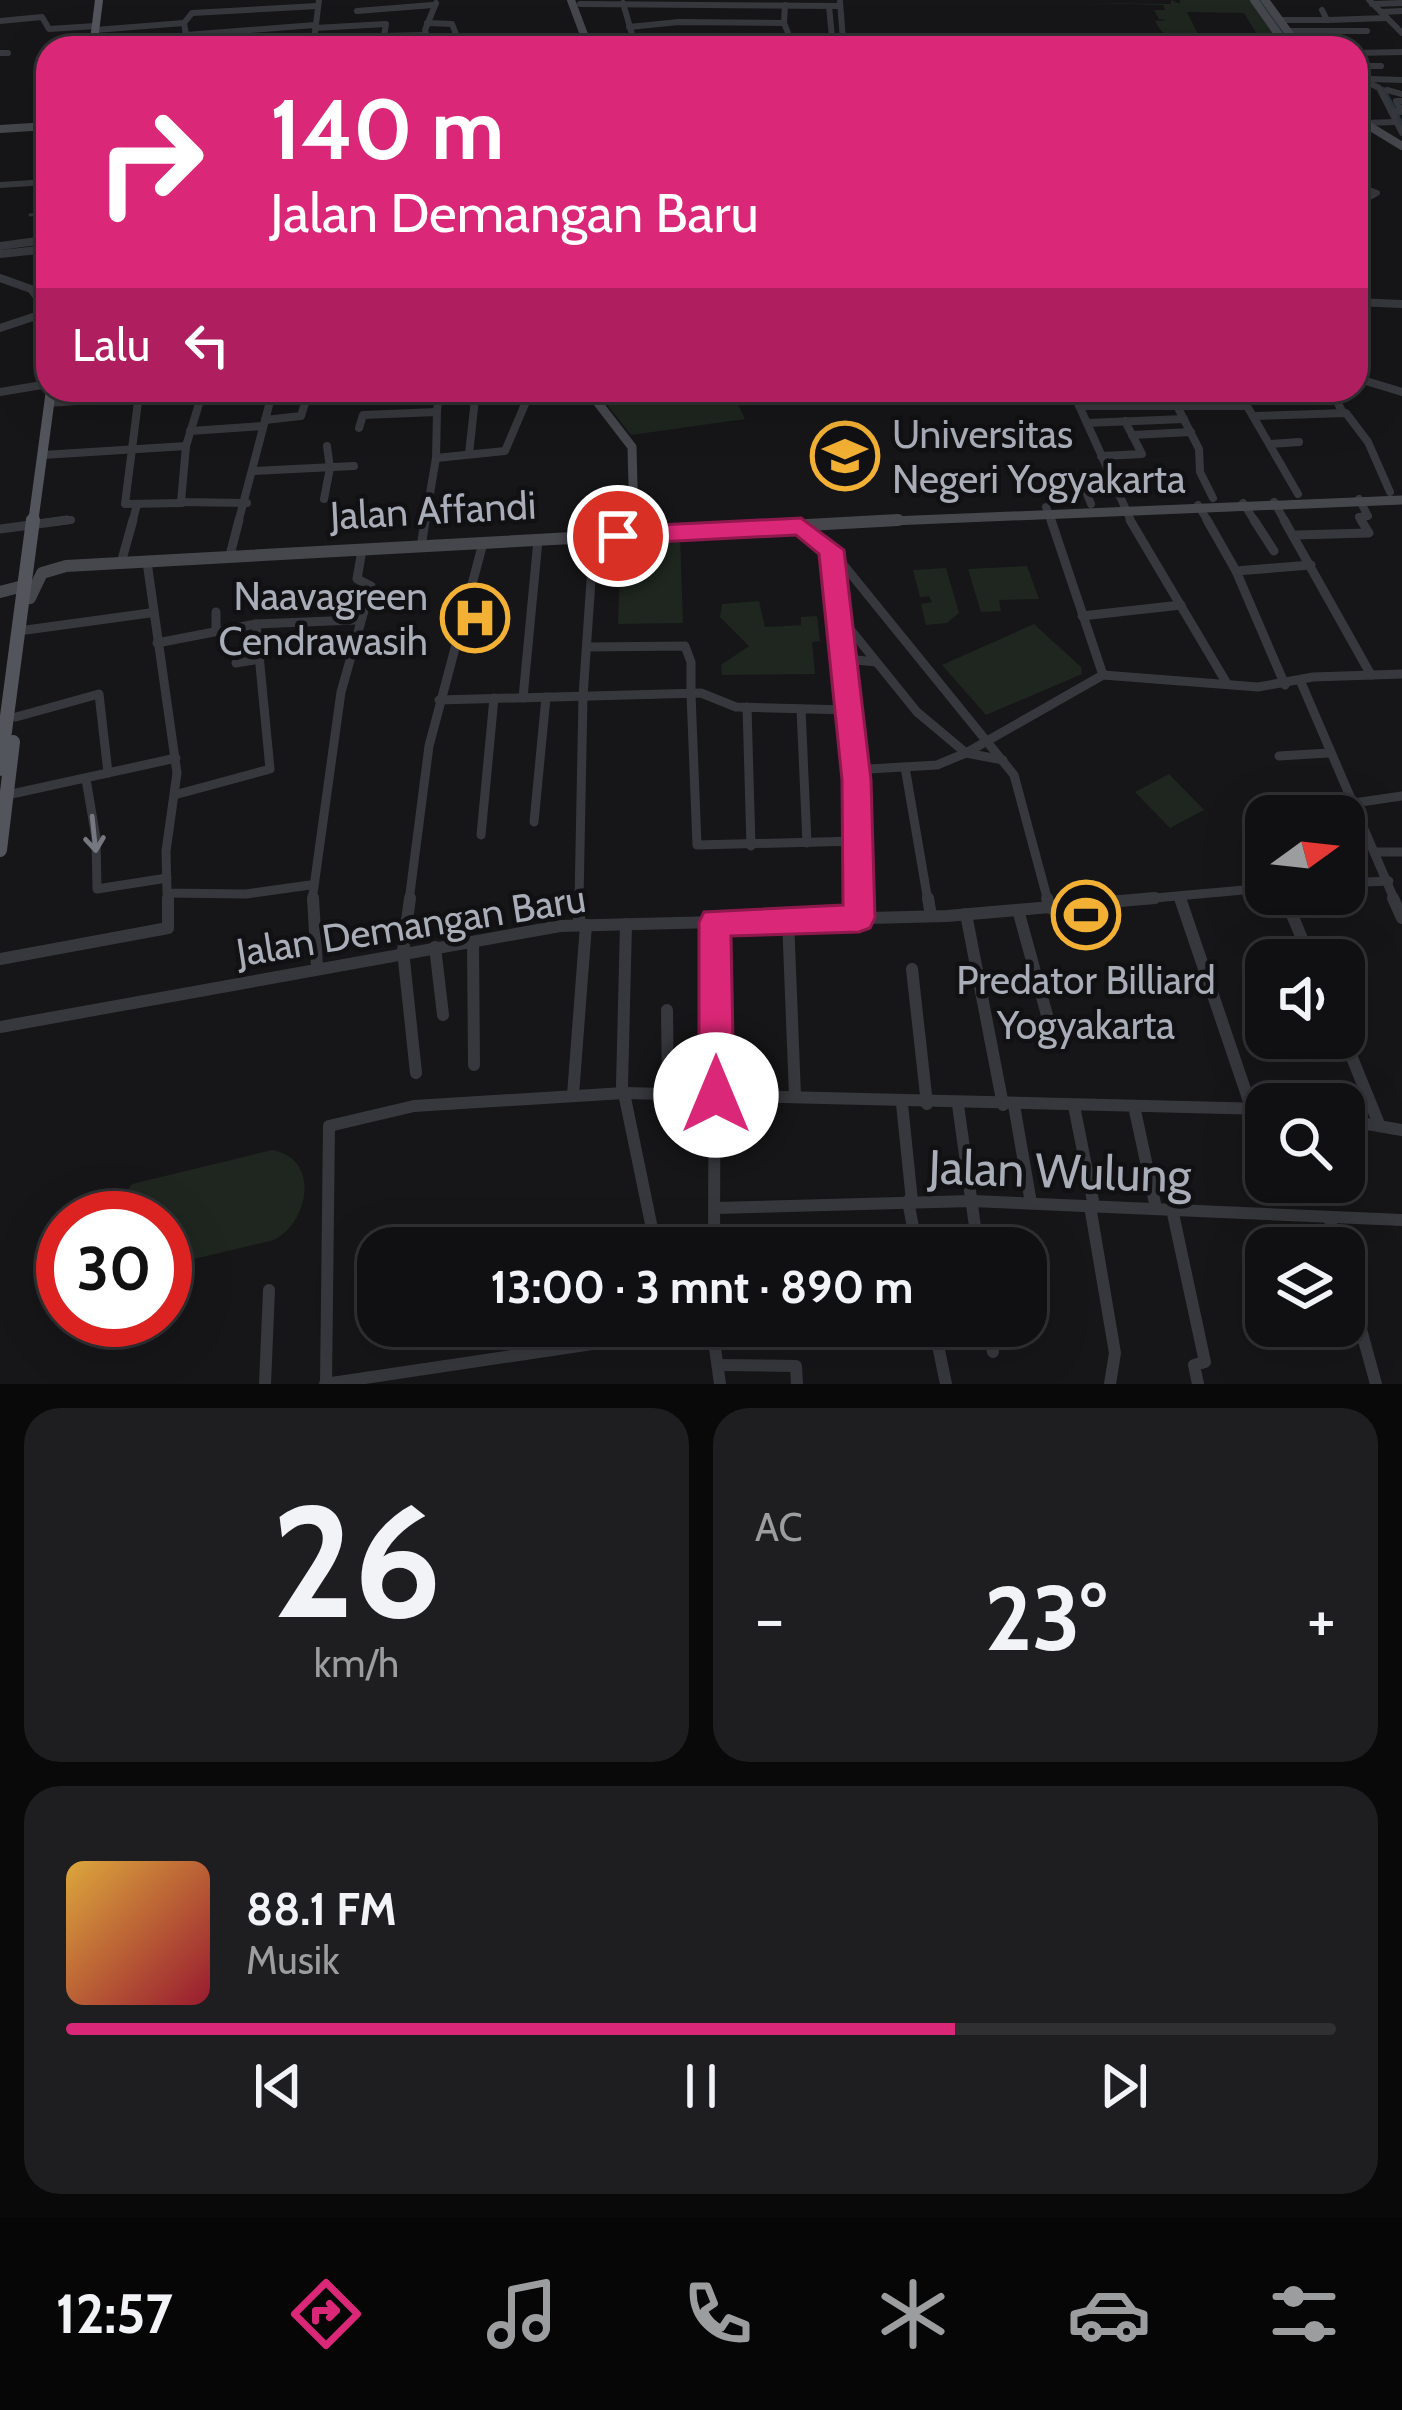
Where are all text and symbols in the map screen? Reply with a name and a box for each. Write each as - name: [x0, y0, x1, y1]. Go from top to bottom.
- text: 140 m: [270, 78, 504, 180]
- icon: right: [72, 84, 228, 240]
- text: Jalan Demangan Baru: [270, 180, 759, 246]
- icon: left: [174, 312, 240, 378]
- text: Lalu: [72, 318, 150, 372]
- place label: Universitas Negeri Yogyakarta: [892, 410, 1186, 503]
- school or university icon: Universitas Negeri Yogyakarta: [810, 421, 880, 491]
- street label: Jalan Affandi: [328, 481, 537, 539]
- pin: [567, 485, 669, 587]
- icon: arrive: [585, 503, 651, 569]
- place label: Naavagreen Cendrawasih: [218, 572, 428, 665]
- hospital icon: Naavagreen Cendrawasih: [440, 583, 510, 653]
- north arrow: [1245, 795, 1365, 915]
- map controls: [1245, 795, 1365, 1347]
- one-way arrow: [83, 814, 106, 853]
- street label: Jalan Demangan Baru: [232, 874, 589, 976]
- sports icon: Predator Billiard Yogyakarta: [1051, 880, 1121, 950]
- button: sound: [1245, 939, 1365, 1059]
- place label: Predator Billiard Yogyakarta: [956, 956, 1216, 1049]
- position arrow: [653, 1032, 779, 1158]
- button: search: [1245, 1083, 1365, 1203]
- street label: Jalan Wulung: [926, 1137, 1194, 1205]
- speed limit sign: 30: [36, 1191, 192, 1347]
- button: layers: [1245, 1227, 1365, 1347]
- text: 13:00 · 3 mnt · 890 m: [491, 1260, 913, 1314]
- text: 26: [271, 1466, 442, 1656]
- text: AC: [755, 1503, 803, 1551]
- text: 23°: [984, 1563, 1107, 1673]
- text: −: [755, 1578, 784, 1659]
- text: +: [1307, 1578, 1336, 1659]
- text: km/h: [314, 1639, 399, 1687]
- text: 88.1 FM: [246, 1882, 397, 1936]
- text: Musik: [246, 1936, 340, 1984]
- icon: previous: [245, 2053, 311, 2119]
- icon: pause: [668, 2053, 734, 2119]
- icon: next: [1091, 2053, 1157, 2119]
- icon: directions: [284, 2272, 368, 2356]
- icon: music: [480, 2272, 564, 2356]
- icon: phone: [676, 2272, 760, 2356]
- icon: climate: [871, 2272, 955, 2356]
- icon: car: [1067, 2272, 1151, 2356]
- icon: filters: [1262, 2272, 1346, 2356]
- text: 12:57: [56, 2281, 173, 2347]

